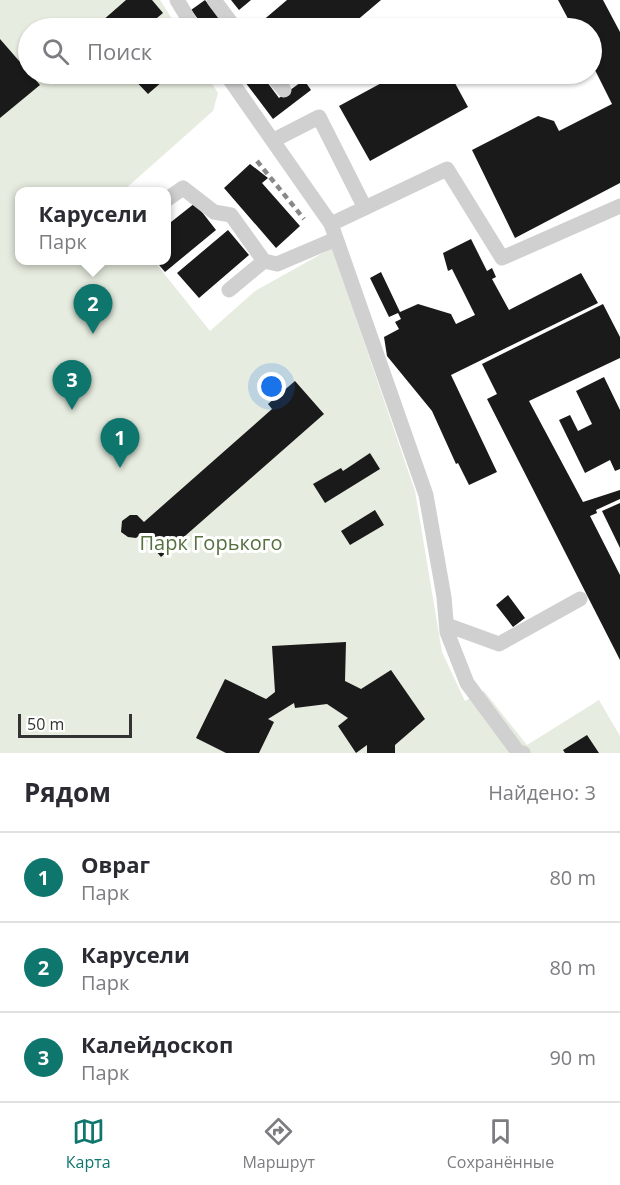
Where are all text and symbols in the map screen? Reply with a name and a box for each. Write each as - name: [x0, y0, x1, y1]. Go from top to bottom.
- search box: [18, 18, 602, 84]
- icon: search: [39, 35, 72, 68]
- text: Поиск: [87, 36, 152, 66]
- popup: [15, 187, 171, 265]
- text: Карусели: [39, 198, 147, 228]
- text: Парк: [39, 228, 87, 255]
- pin: 2: [74, 284, 112, 334]
- pin: 3: [52, 360, 92, 410]
- your location: [257, 372, 286, 401]
- pin: 1: [100, 418, 140, 468]
- park label: Парк Горького: [140, 529, 282, 556]
- scale bar: [18, 711, 132, 738]
- text: 50 m: [27, 713, 64, 735]
- text: Рядом: [24, 774, 111, 810]
- text: Найдено: 3: [488, 779, 596, 806]
- text: Овраг: [81, 849, 150, 879]
- text: 1: [38, 864, 49, 891]
- text: 80 m: [549, 864, 596, 891]
- text: Парк: [81, 879, 129, 906]
- text: Карусели: [81, 939, 190, 969]
- text: 2: [38, 954, 49, 981]
- text: 80 m: [549, 954, 596, 981]
- text: Парк: [81, 969, 129, 996]
- text: Калейдоскоп: [81, 1029, 233, 1059]
- text: 3: [38, 1044, 49, 1071]
- text: 90 m: [549, 1044, 596, 1071]
- text: Парк: [81, 1059, 129, 1086]
- tab: Карта: [66, 1115, 111, 1173]
- tab: Маршрут: [242, 1115, 315, 1173]
- tab: Сохранённые: [447, 1115, 554, 1173]

